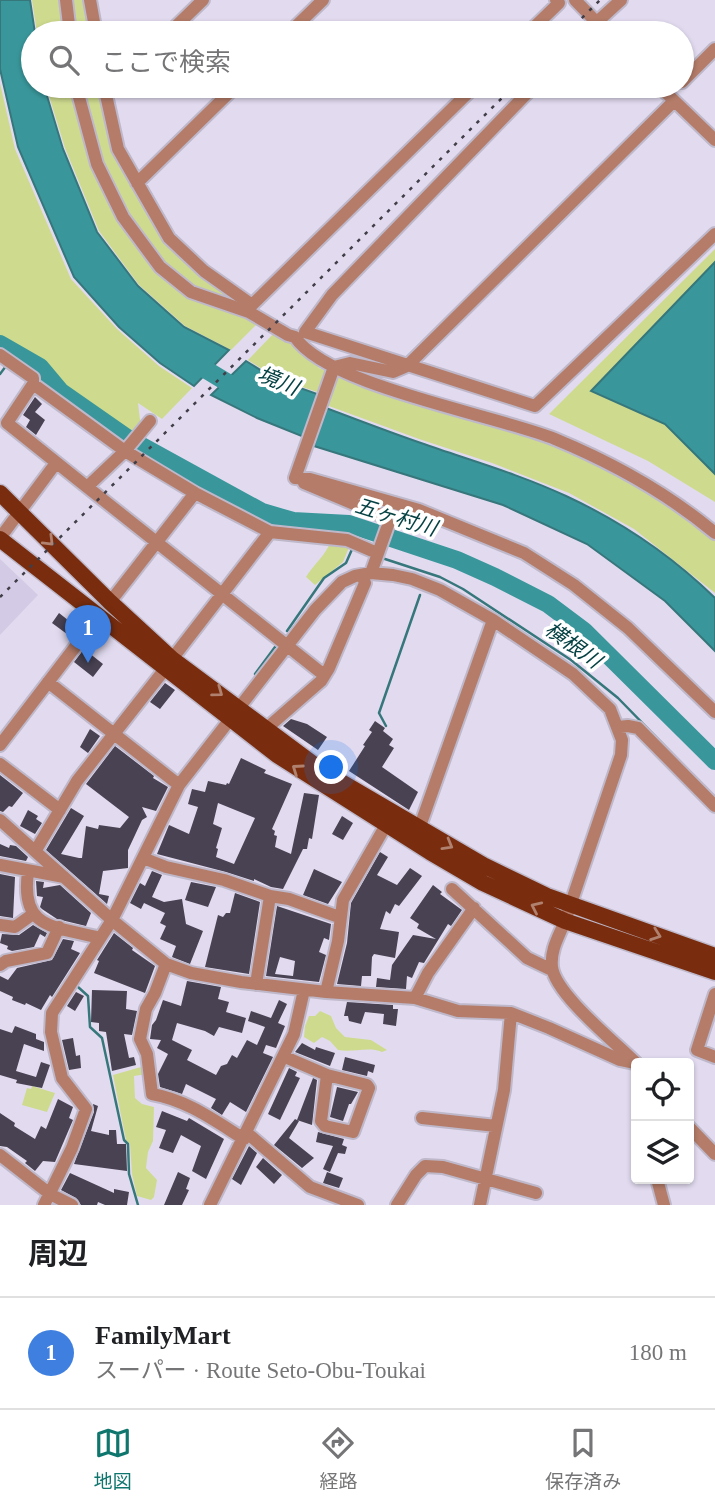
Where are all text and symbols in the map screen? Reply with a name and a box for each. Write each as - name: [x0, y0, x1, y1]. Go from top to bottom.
- search box: [21, 21, 694, 98]
- icon: search: [45, 41, 83, 79]
- text: ここで検索: [101, 48, 231, 77]
- water label: 境川: [254, 362, 304, 401]
- water label: 五ヶ村川: [352, 493, 442, 541]
- one-way arrow: [40, 533, 53, 546]
- pin: 1: [65, 605, 111, 663]
- water label: 横根川: [540, 617, 607, 674]
- one-way arrow: [210, 684, 223, 696]
- your location: [314, 750, 348, 784]
- one-way arrow: [292, 765, 305, 777]
- one-way arrow: [441, 837, 453, 850]
- one-way arrow: [531, 901, 543, 915]
- one-way arrow: [650, 927, 662, 941]
- map controls: [631, 1058, 694, 1184]
- button: locate: [631, 1058, 694, 1121]
- button: layers: [631, 1121, 694, 1184]
- text: 周辺: [28, 1237, 88, 1270]
- text: FamilyMart: [95, 1321, 231, 1350]
- text: 1: [45, 1340, 57, 1365]
- text: 180 m: [629, 1340, 687, 1365]
- text: スーパー · Route Seto-Obu-Toukai: [95, 1358, 426, 1383]
- tab: 地図: [94, 1424, 132, 1493]
- tab: 経路: [319, 1424, 357, 1493]
- tab: 保存済み: [545, 1424, 621, 1493]

